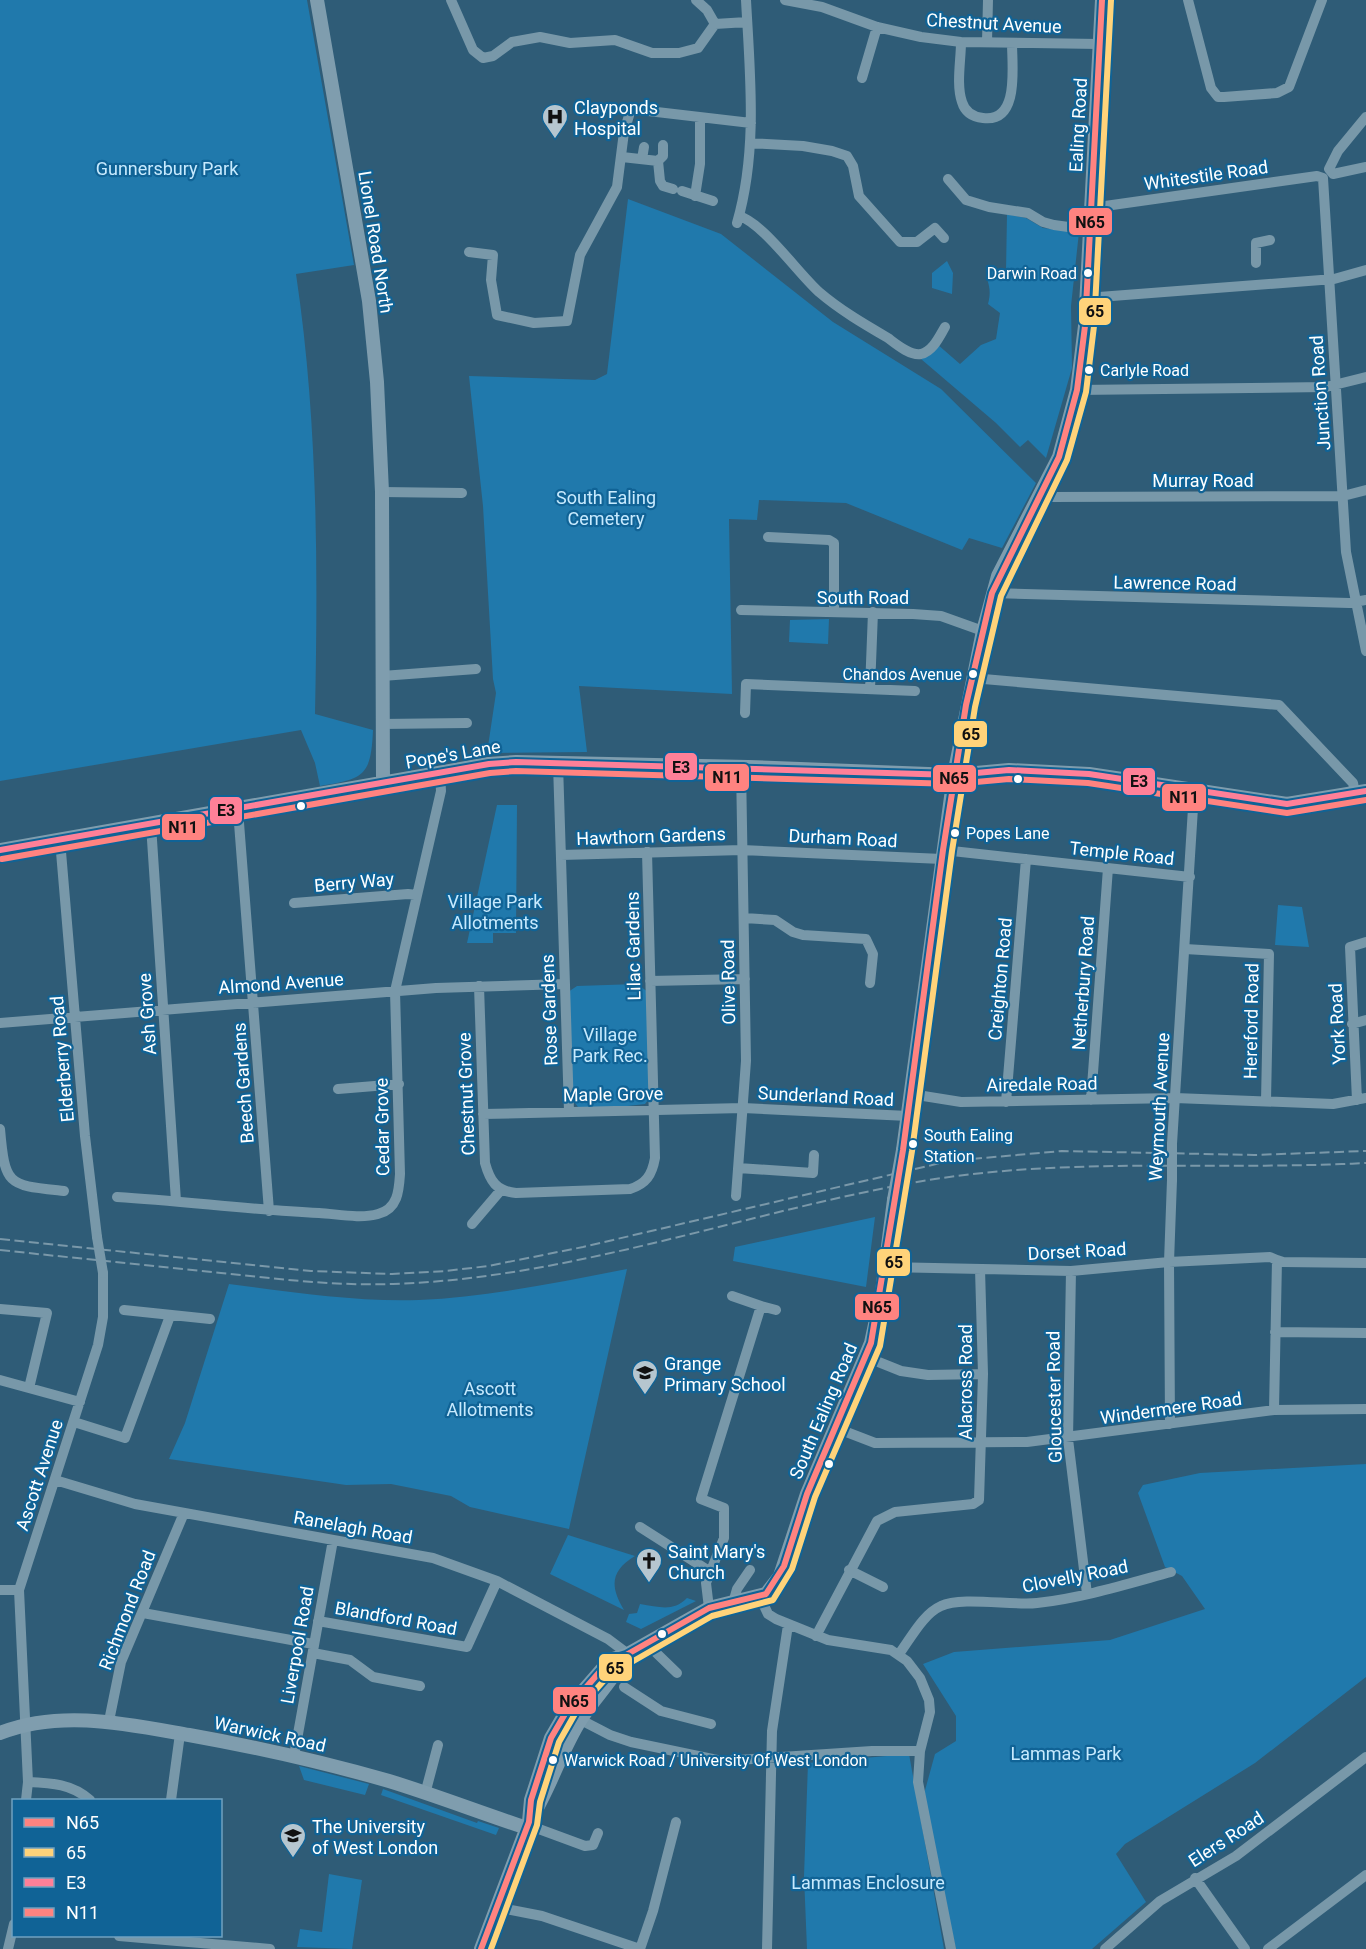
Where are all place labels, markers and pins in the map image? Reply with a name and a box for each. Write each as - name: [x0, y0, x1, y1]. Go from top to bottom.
- place label: Clayponds Hospital: [574, 97, 658, 139]
- hospital icon: Clayponds Hospital: [540, 102, 570, 140]
- place label: Darwin Road: [987, 264, 1077, 283]
- marker: Darwin Road: [1082, 267, 1094, 279]
- place label: Carlyle Road: [1100, 361, 1189, 380]
- marker: Carlyle Road: [1083, 364, 1095, 376]
- place label: Chandos Avenue: [843, 665, 962, 684]
- marker: Chandos Avenue: [967, 668, 979, 680]
- unlabelled marker: [1012, 773, 1024, 785]
- unlabelled marker: [295, 800, 307, 812]
- place label: Popes Lane: [966, 824, 1049, 843]
- marker: Popes Lane: [949, 827, 961, 839]
- place label: South Ealing Station: [924, 1126, 1013, 1166]
- marker: South Ealing Station: [907, 1138, 919, 1150]
- place label: Grange Primary School: [664, 1353, 786, 1395]
- school or university icon: Grange Primary School: [630, 1358, 660, 1396]
- unlabelled marker: [823, 1458, 835, 1470]
- place label: Saint Mary's Church: [668, 1541, 765, 1583]
- church icon: Saint Mary's Church: [634, 1546, 664, 1584]
- unlabelled marker: [656, 1628, 668, 1640]
- place label: Warwick Road / University Of West London: [564, 1751, 867, 1770]
- marker: Warwick Road / University Of West London: [547, 1754, 559, 1766]
- place label: The University of West London: [312, 1816, 438, 1858]
- school or university icon: The University of West London: [278, 1821, 308, 1859]

